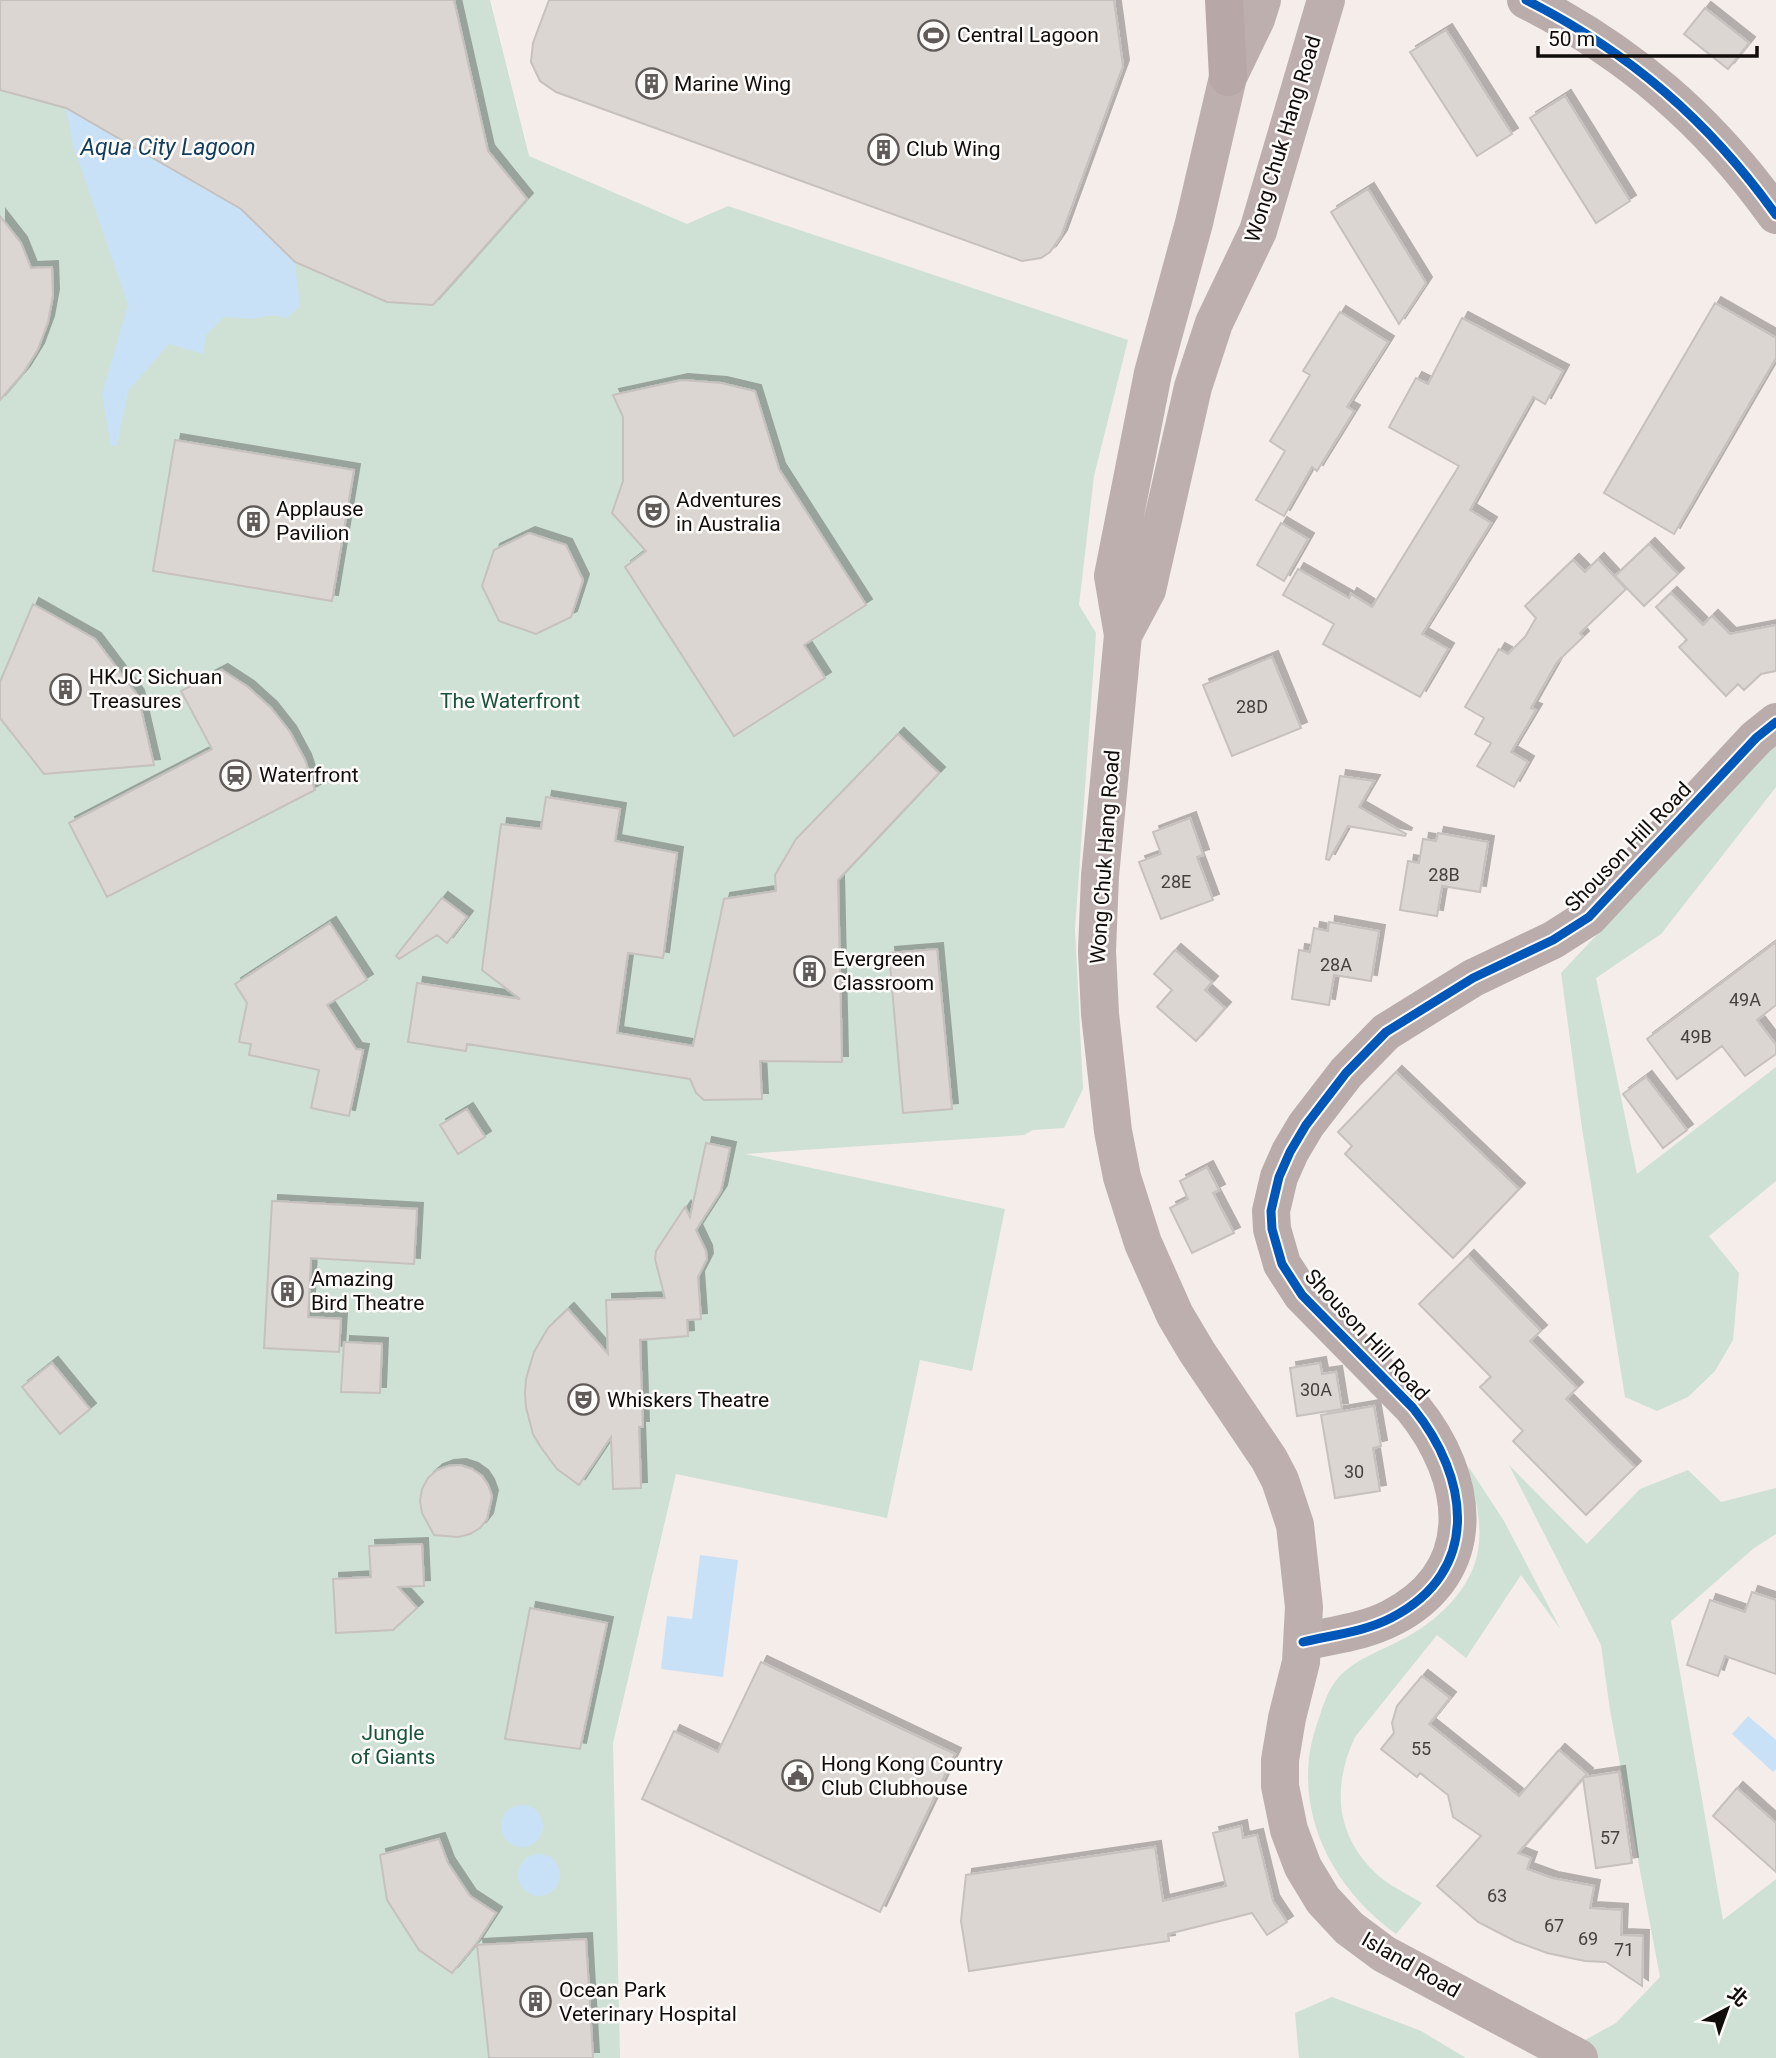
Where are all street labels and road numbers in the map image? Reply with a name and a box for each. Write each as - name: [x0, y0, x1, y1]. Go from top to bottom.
- street label: Wong Chuk Hang Road: [1240, 33, 1326, 245]
- street label: Wong Chuk Hang Road: [1086, 749, 1124, 965]
- street label: Shouson Hill Road: [1560, 777, 1696, 917]
- street label: Shouson Hill Road: [1300, 1264, 1434, 1406]
- street label: Island Road: [1357, 1927, 1465, 2003]

